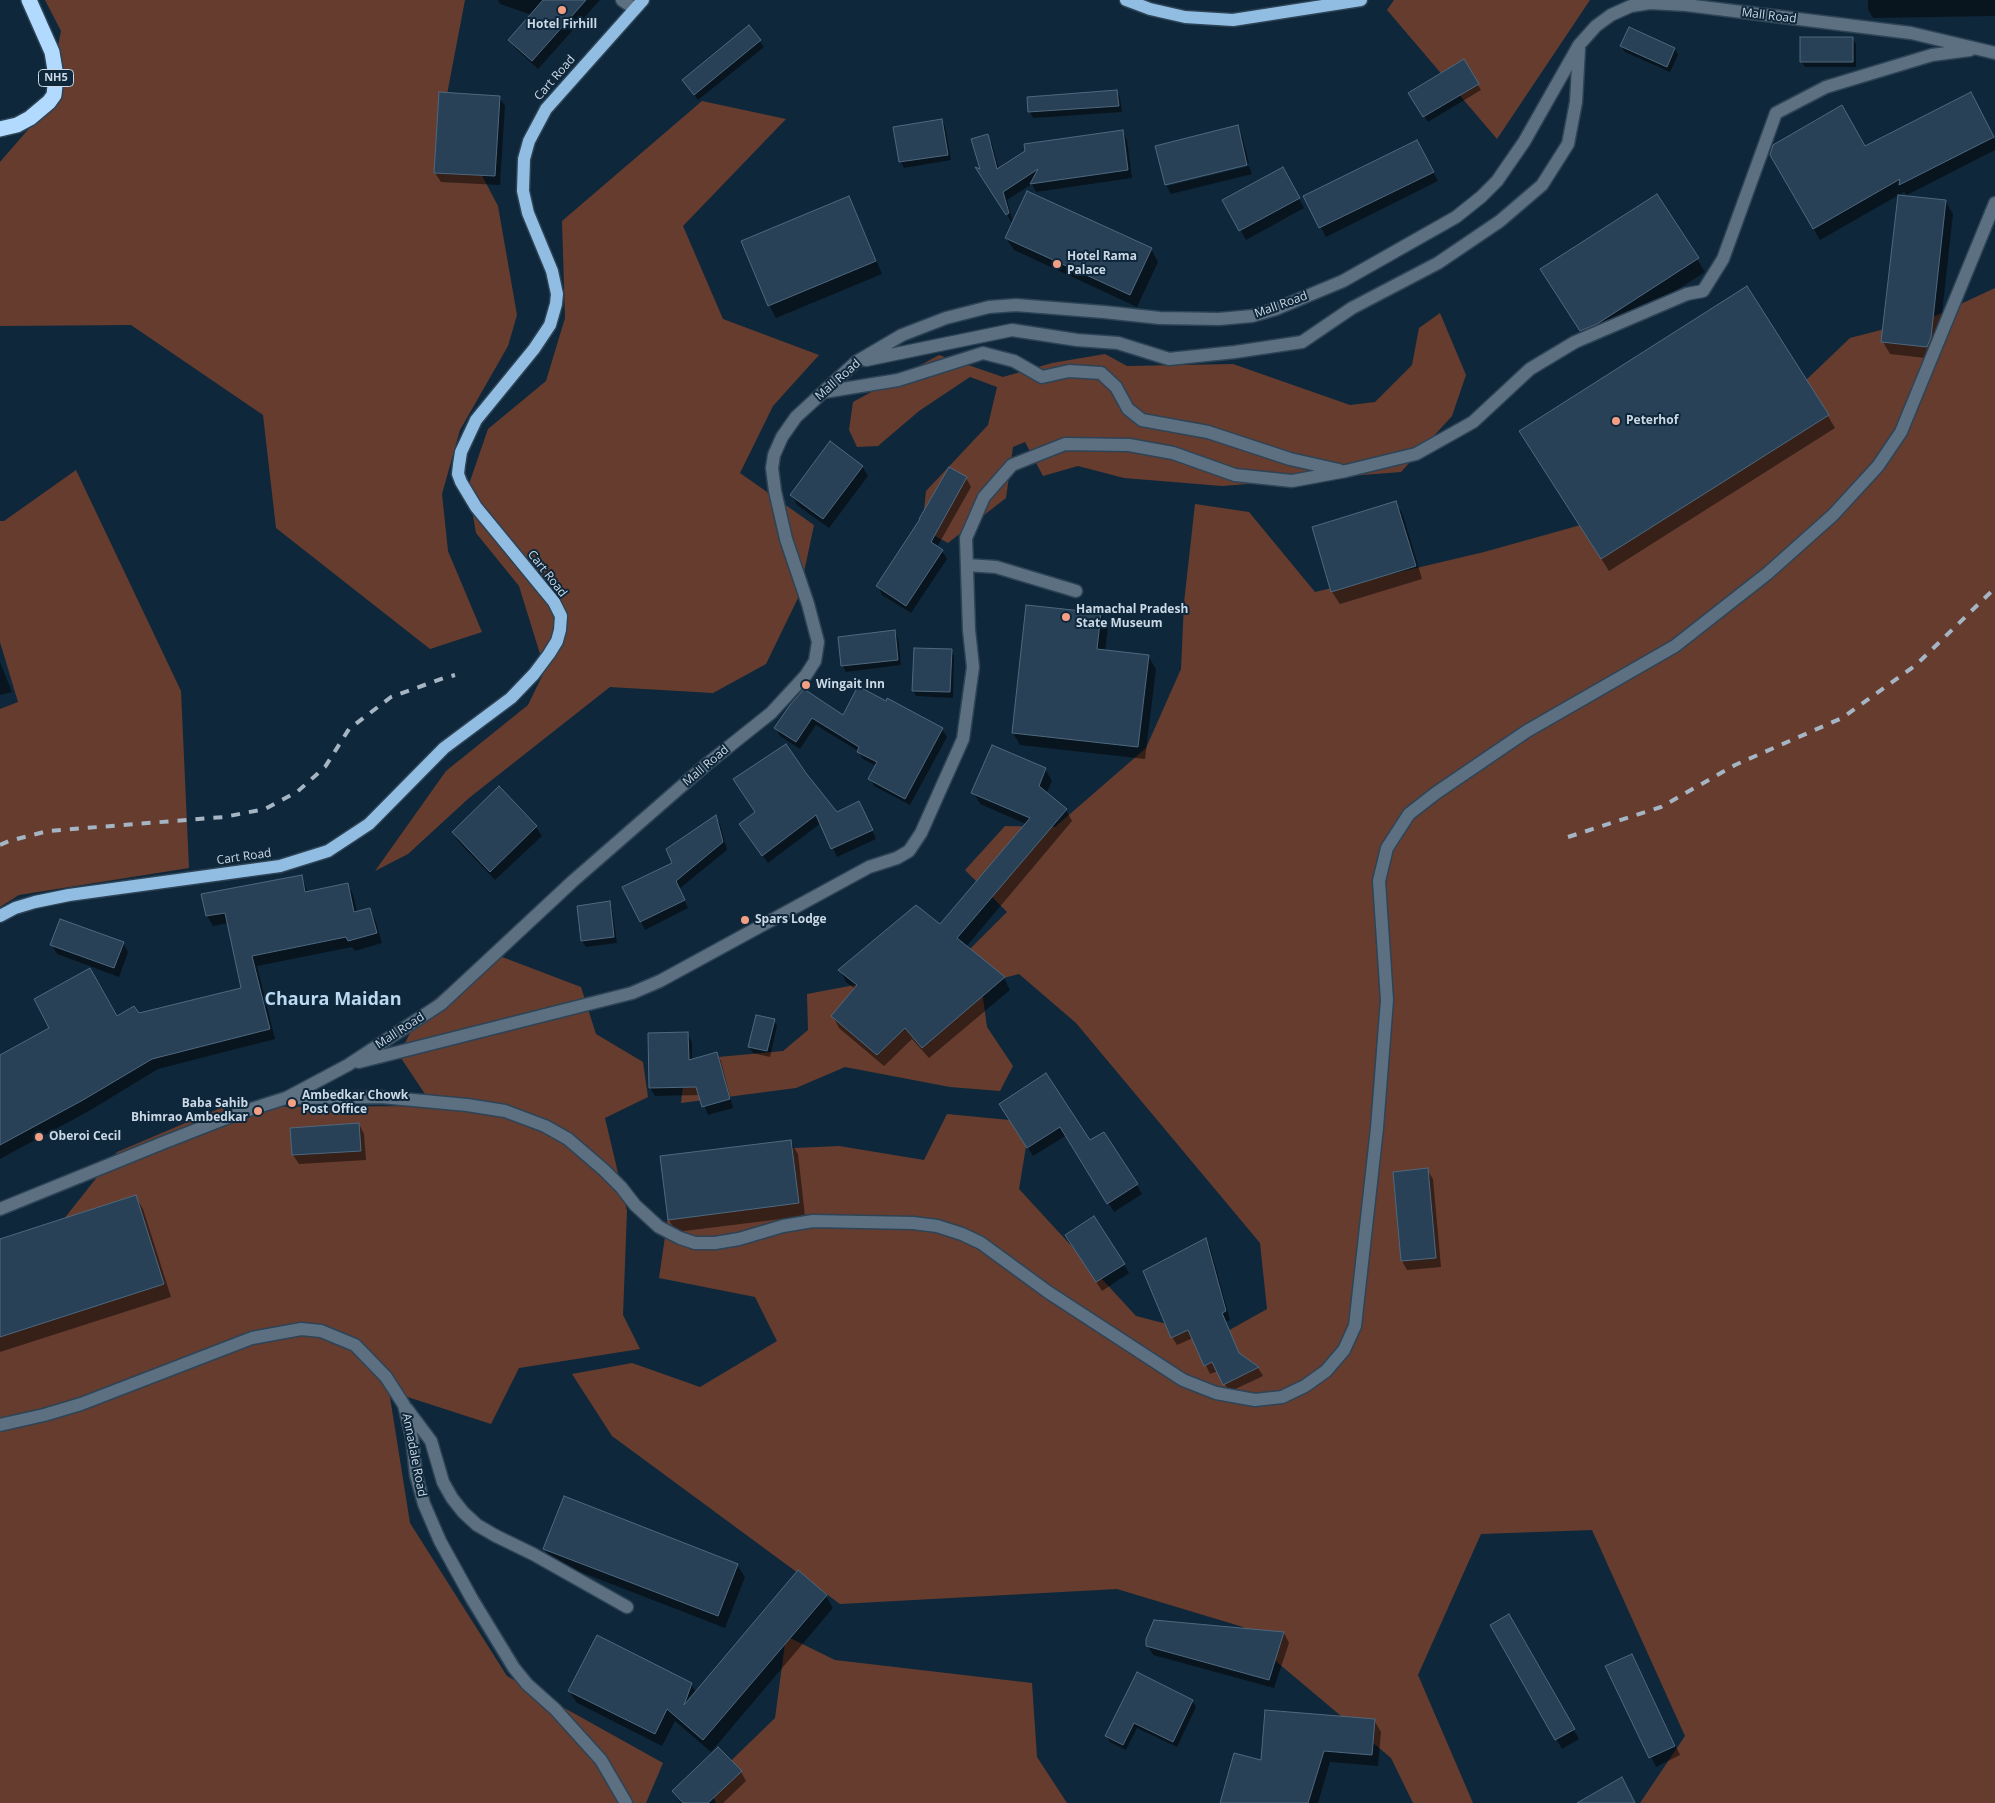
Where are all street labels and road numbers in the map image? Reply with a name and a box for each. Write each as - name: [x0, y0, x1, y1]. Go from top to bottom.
- street label: Mall Road: [1741, 5, 1797, 27]
- street label: Cart Road: [531, 52, 579, 104]
- road number: NH5: [38, 70, 74, 86]
- street label: Mall Road: [1253, 289, 1309, 321]
- street label: Mall Road: [812, 356, 864, 404]
- street label: Cart Road: [524, 548, 570, 600]
- street label: Mall Road: [680, 743, 732, 789]
- street label: Cart Road: [216, 846, 272, 868]
- street label: Mall Road: [373, 1010, 427, 1052]
- street label: Annadale Road: [399, 1412, 429, 1498]

